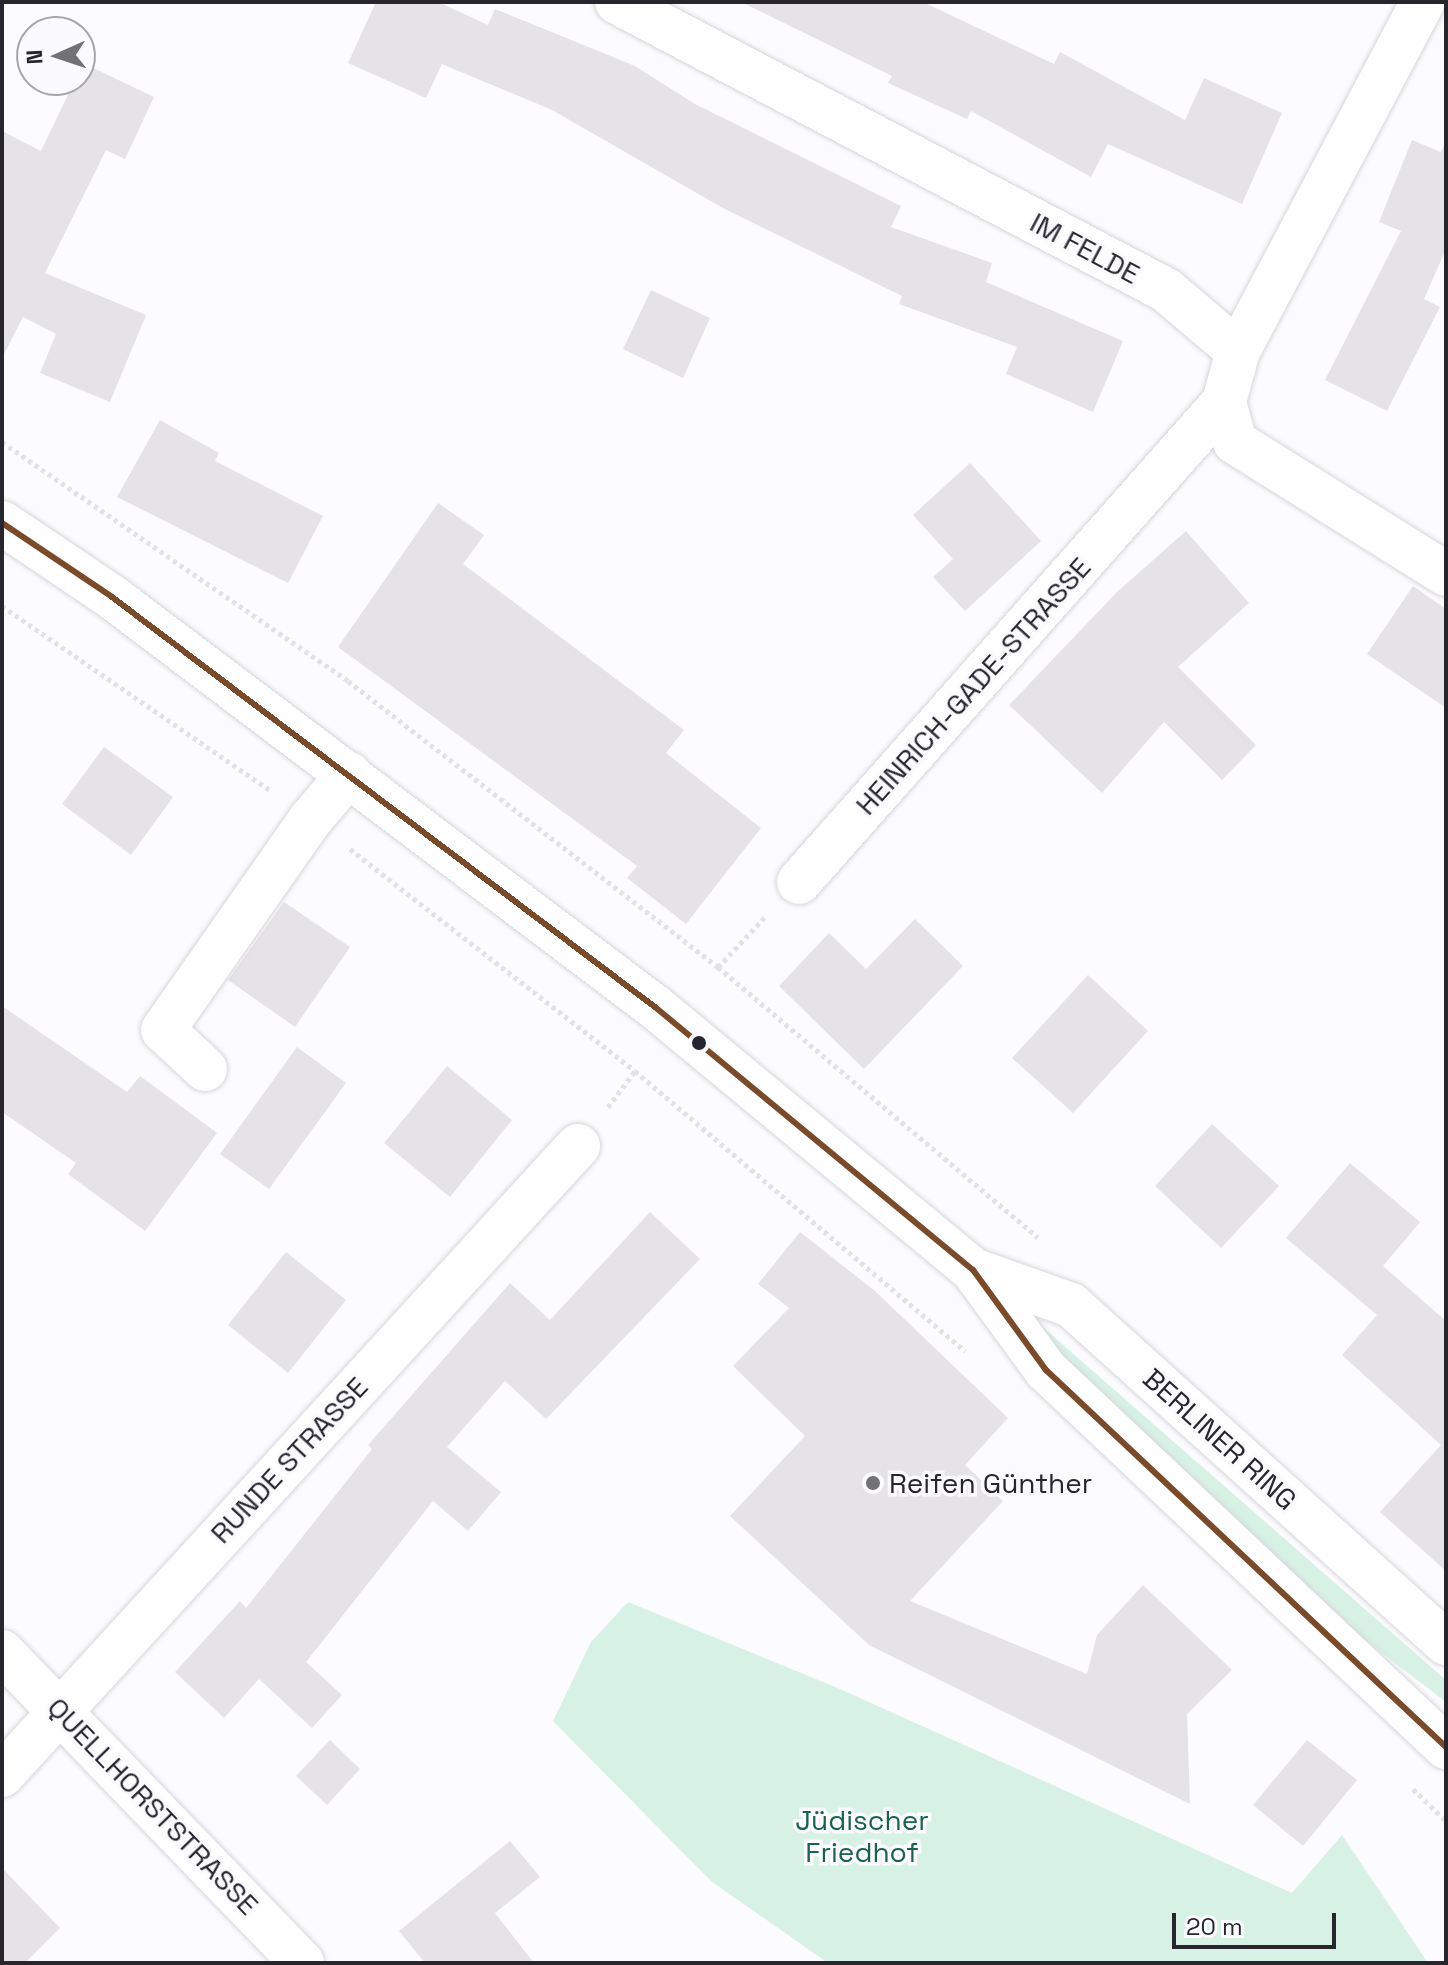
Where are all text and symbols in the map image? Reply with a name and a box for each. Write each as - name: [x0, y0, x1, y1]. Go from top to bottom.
- north arrow: [16, 16, 96, 96]
- text: N: [20, 49, 48, 65]
- street label: IM FELDE: [1025, 205, 1145, 291]
- street label: HEINRICH-GADE-STRASSE: [849, 551, 1097, 821]
- unlabelled marker: [691, 1035, 707, 1051]
- street label: BERLINER RING: [1136, 1361, 1304, 1517]
- street label: RUNDE STRASSE: [204, 1370, 374, 1550]
- place label: Reifen Günther: [889, 1466, 1092, 1500]
- marker: Reifen Günther: [864, 1474, 882, 1492]
- street label: QUELLHORSTSTRASSE: [41, 1690, 265, 1922]
- park label: Jüdischer Friedhof: [795, 1803, 929, 1869]
- scale bar: [1176, 1897, 1340, 1947]
- text: 20 m: [1186, 1911, 1243, 1942]

